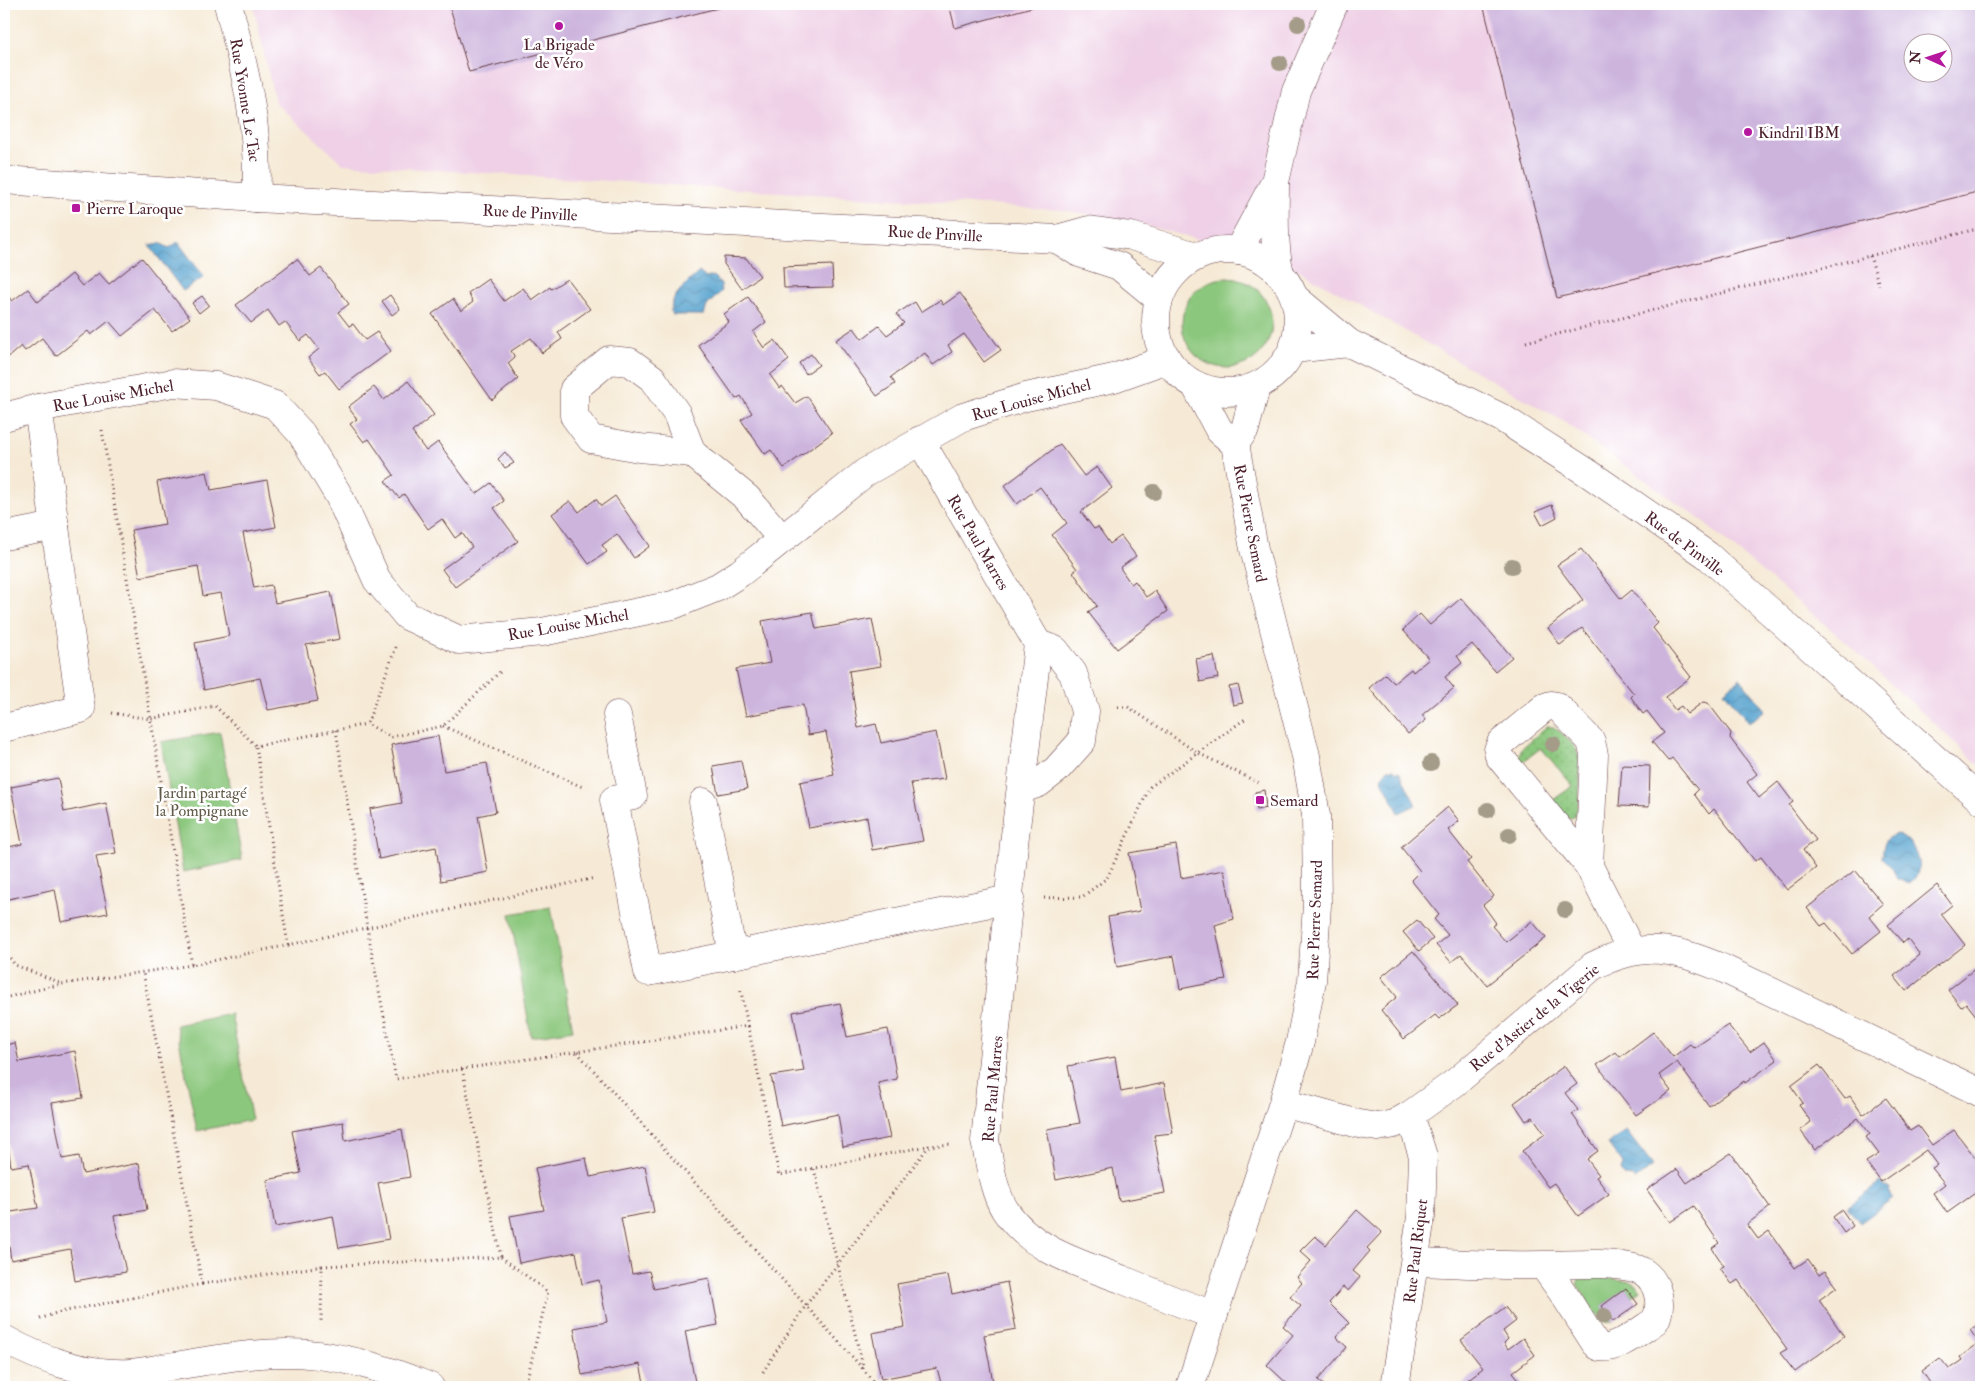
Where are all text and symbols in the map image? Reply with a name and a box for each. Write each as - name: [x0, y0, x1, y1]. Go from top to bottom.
- marker: La Brigade de Véro: [553, 20, 565, 32]
- north arrow: [1902, 32, 1952, 82]
- place label: La Brigade de Véro: [523, 35, 595, 73]
- street label: Rue Yvonne Le Tac: [225, 37, 265, 164]
- text: N: [1907, 50, 1924, 65]
- place label: Kindril IBM: [1758, 123, 1840, 143]
- marker: Kindril IBM: [1742, 126, 1754, 138]
- place label: Pierre Laroque: [86, 199, 184, 219]
- street label: Rue de Pinville: [482, 201, 578, 225]
- marker: Pierre Laroque: [70, 202, 82, 214]
- street label: Rue de Pinville: [887, 222, 983, 246]
- street label: Rue Louise Michel: [970, 374, 1093, 425]
- street label: Rue Louise Michel: [51, 376, 175, 416]
- street label: Rue Pierre Semard: [1229, 462, 1271, 584]
- street label: Rue Paul Marres: [943, 491, 1014, 594]
- street label: Rue de Pinville: [1640, 507, 1729, 581]
- street label: Rue Louise Michel: [506, 605, 630, 645]
- park label: Jardin partagé la Pompignane: [156, 783, 249, 822]
- place label: Semard: [1270, 791, 1318, 811]
- marker: Semard: [1254, 794, 1266, 806]
- street label: Rue Pierre Semard: [1303, 860, 1327, 980]
- street label: Rue d'Astier de la Vigerie: [1466, 959, 1604, 1076]
- street label: Rue Paul Marres: [978, 1035, 1008, 1143]
- street label: Rue Paul Riquet: [1400, 1198, 1432, 1304]

